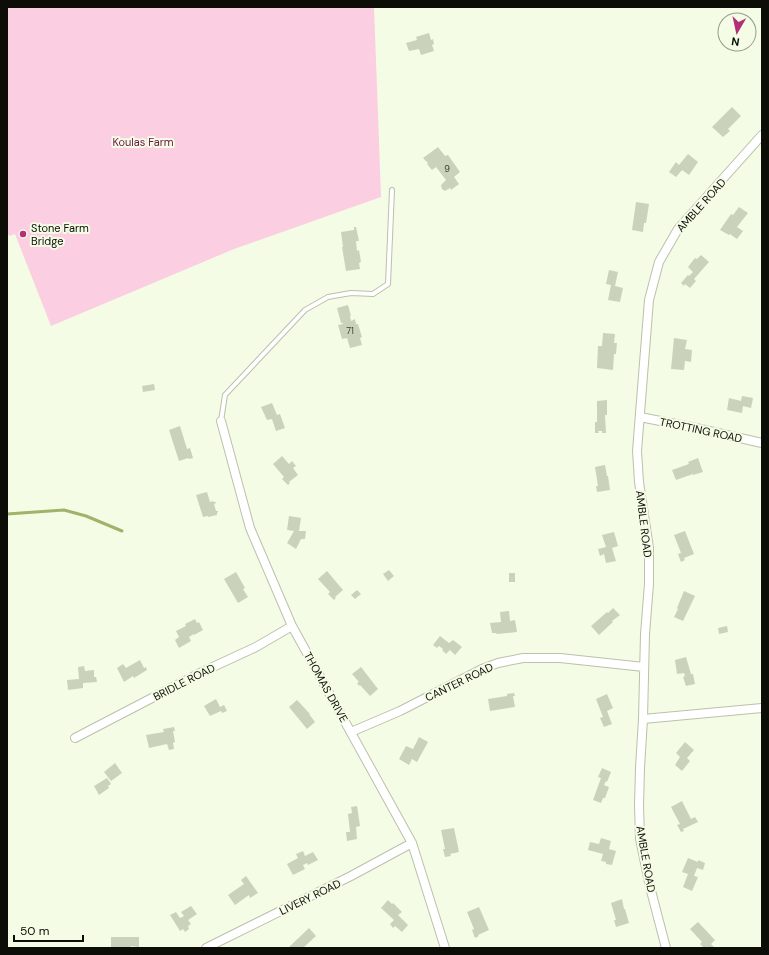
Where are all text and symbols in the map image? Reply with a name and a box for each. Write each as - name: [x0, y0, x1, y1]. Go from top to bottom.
- north arrow: [717, 12, 757, 52]
- text: N: [730, 34, 740, 49]
- park label: Koulas Farm: [112, 135, 174, 149]
- house number: 9: [444, 163, 450, 175]
- street label: AMBLE ROAD: [673, 175, 729, 235]
- place label: Stone Farm Bridge: [31, 221, 89, 248]
- marker: Stone Farm Bridge: [18, 229, 28, 239]
- house number: 71: [346, 325, 354, 337]
- street label: TROTTING ROAD: [658, 414, 744, 446]
- street label: AMBLE ROAD: [633, 490, 655, 559]
- street label: THOMAS DRIVE: [301, 649, 351, 725]
- street label: CANTER ROAD: [423, 659, 496, 704]
- street label: BRIDLE ROAD: [151, 660, 218, 704]
- street label: AMBLE ROAD: [633, 825, 659, 894]
- street label: LIVERY ROAD: [277, 876, 343, 918]
- scale bar: [14, 917, 83, 943]
- text: 50 m: [20, 923, 49, 939]

